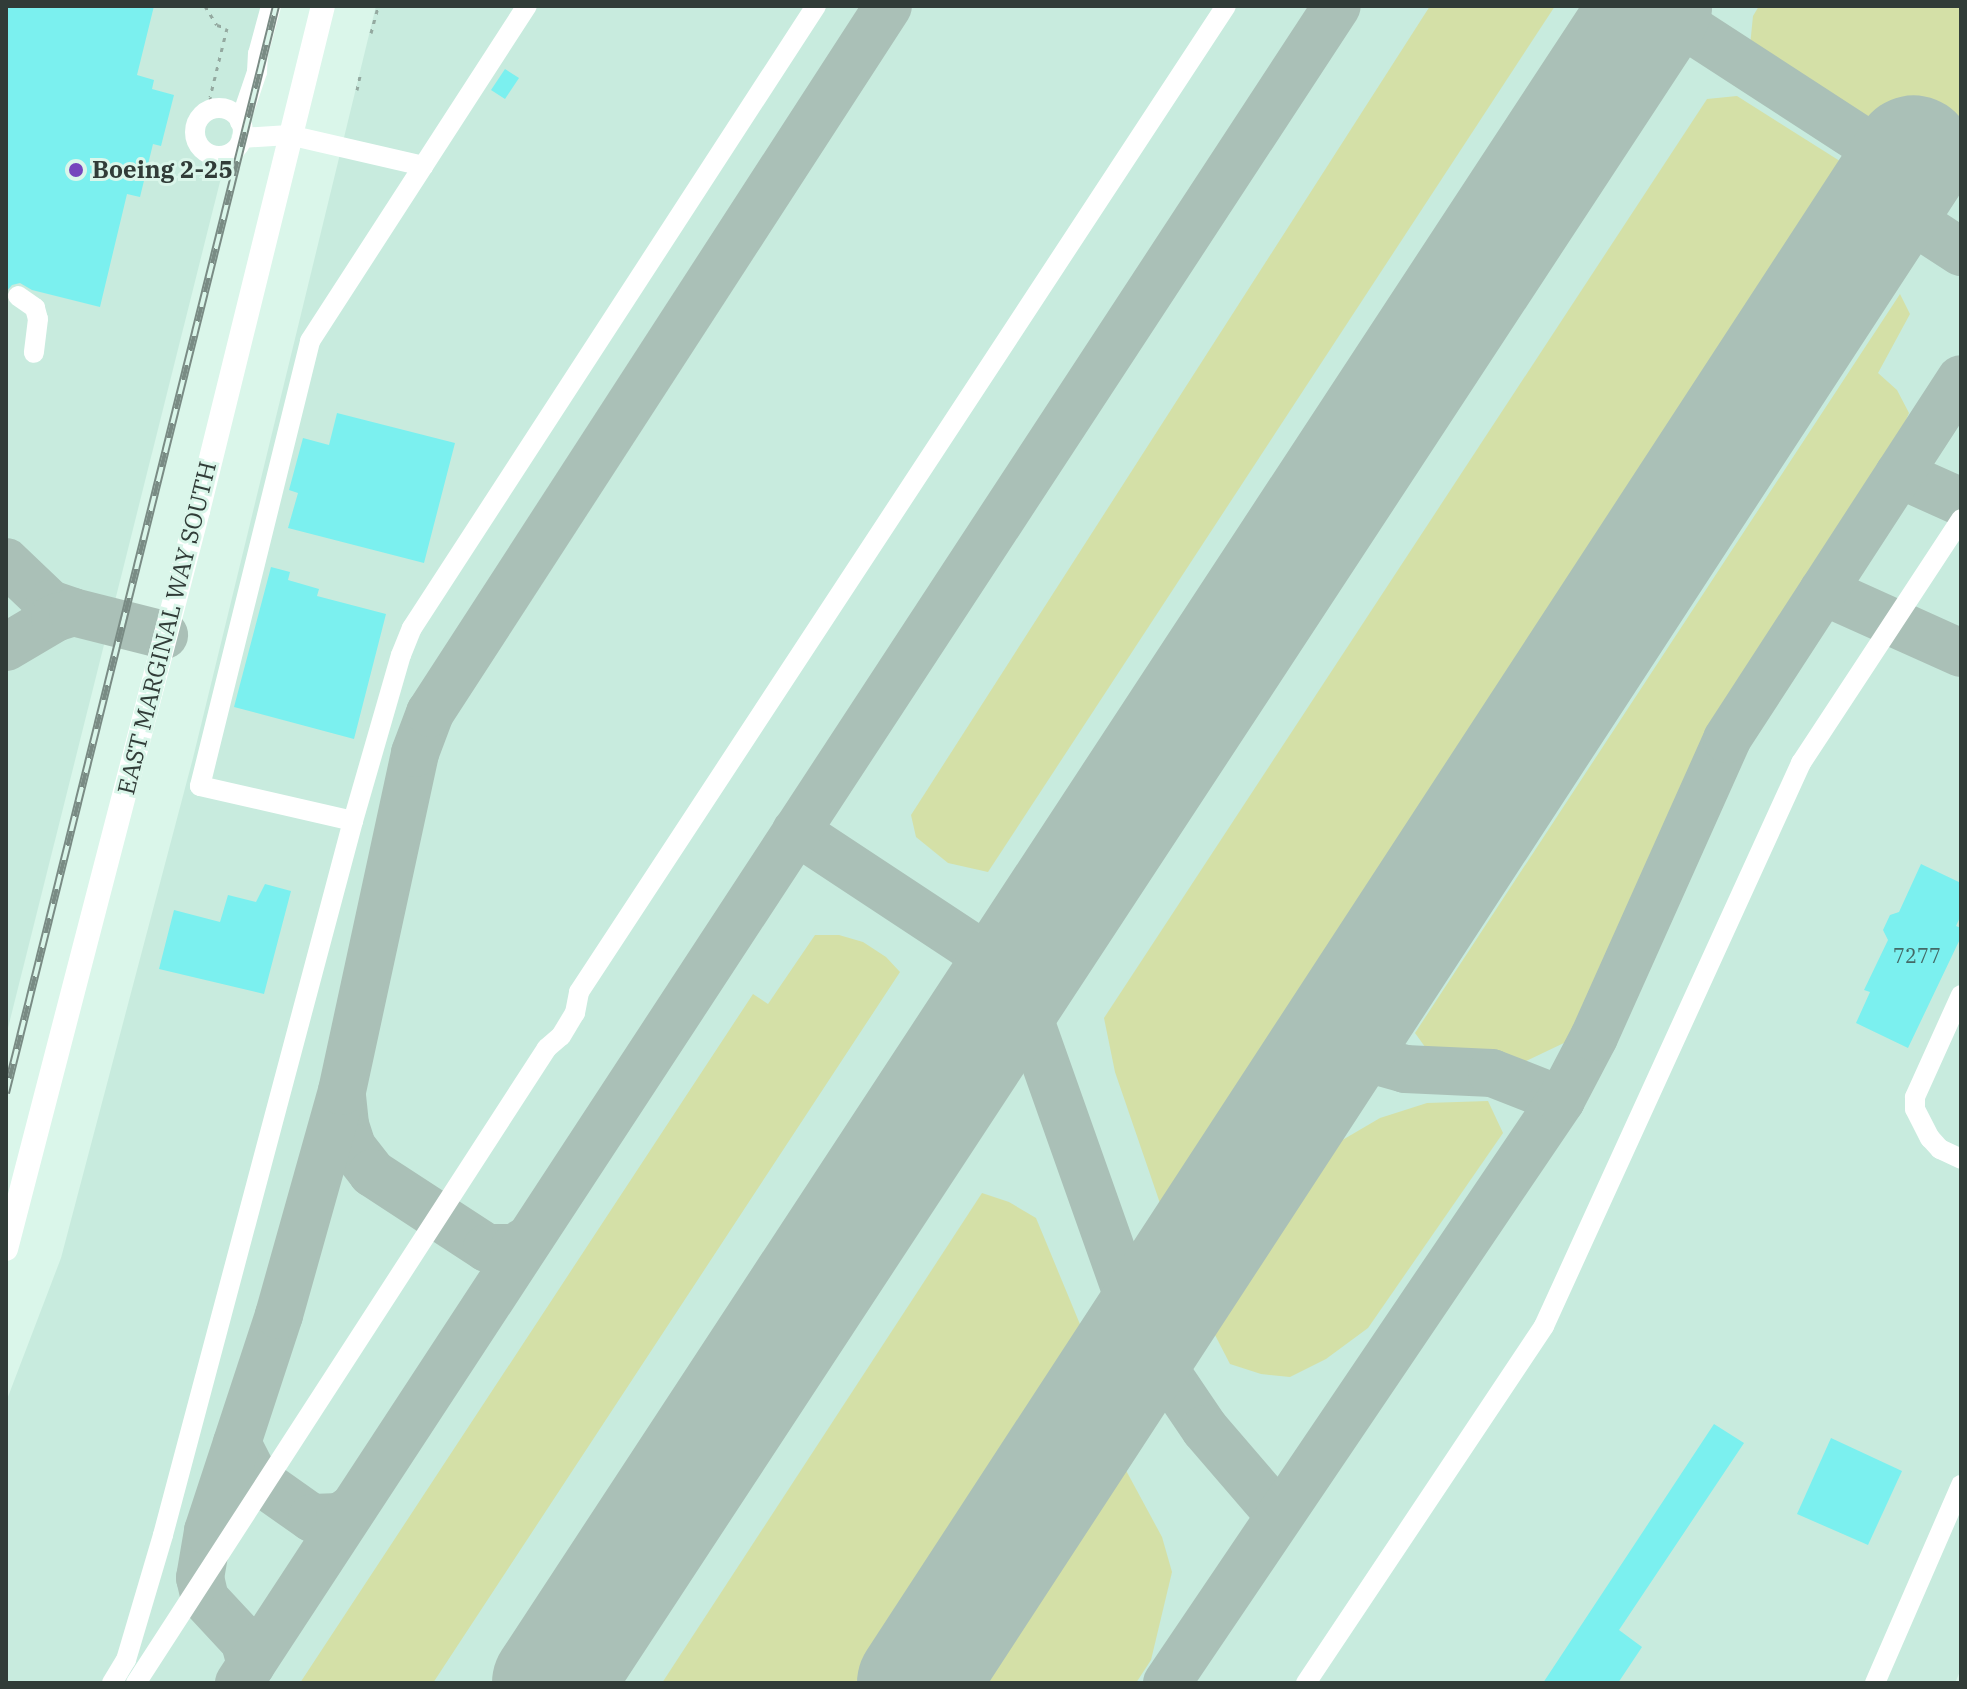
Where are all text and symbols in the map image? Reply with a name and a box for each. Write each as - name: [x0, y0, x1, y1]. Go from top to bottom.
- place label: Boeing 2-25: [92, 156, 233, 184]
- marker: Boeing 2-25: [67, 161, 85, 179]
- street label: EAST MARGINAL WAY SOUTH: [112, 458, 222, 798]
- house number: 7277: [1893, 943, 1941, 967]

